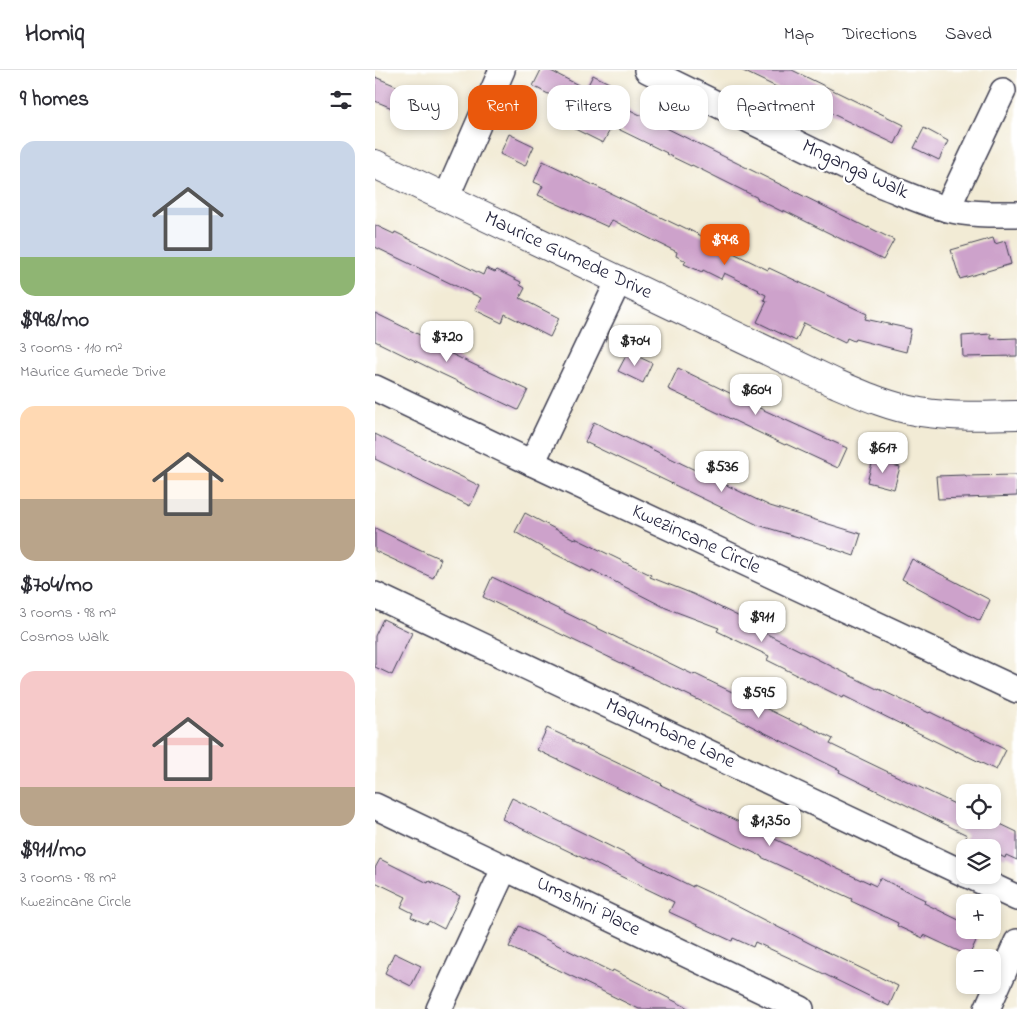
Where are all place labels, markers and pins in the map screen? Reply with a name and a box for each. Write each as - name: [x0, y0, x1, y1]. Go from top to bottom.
- pin: $948: [695, 224, 755, 266]
- pin: $720: [417, 320, 477, 363]
- pin: $704: [605, 324, 665, 367]
- pin: $604: [726, 374, 786, 416]
- pin: $617: [853, 432, 913, 474]
- pin: $536: [692, 450, 752, 493]
- pin: $911: [732, 600, 792, 643]
- pin: $595: [729, 676, 789, 719]
- pin: $1,350: [729, 804, 811, 847]

